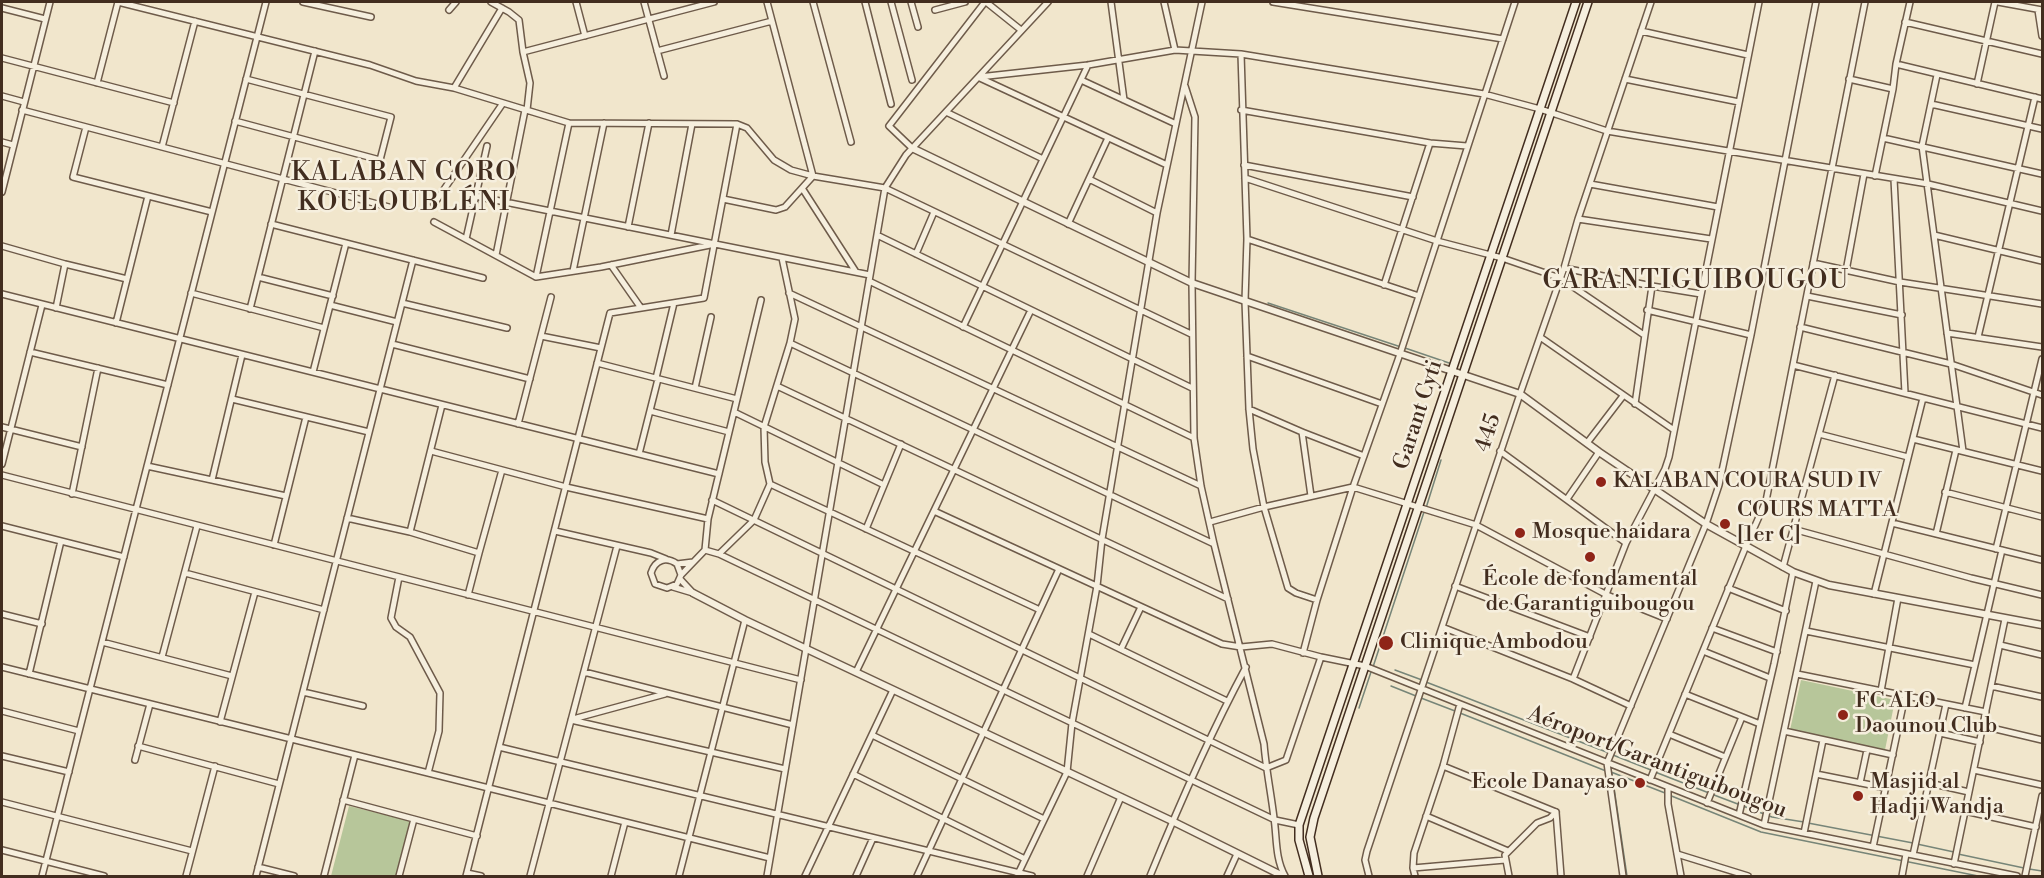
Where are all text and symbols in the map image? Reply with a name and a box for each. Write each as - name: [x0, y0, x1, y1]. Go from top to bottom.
- district label: KALABAN CORO KOULOUBLÉNI: [291, 158, 517, 219]
- district label: GARANTIGUIBOUGOU: [1542, 266, 1850, 298]
- street label: Garant Cyti: [1389, 357, 1449, 473]
- street label: 445: [1470, 410, 1508, 456]
- place label: KALABAN COURA SUD IV: [1613, 469, 1882, 495]
- marker: KALABAN COURA SUD IV: [1594, 475, 1608, 489]
- place label: COURS MATTA [1er C]: [1737, 498, 1897, 550]
- marker: COURS MATTA [1er C]: [1718, 517, 1732, 531]
- place label: Mosque haidara: [1532, 520, 1691, 546]
- marker: Mosque haidara: [1513, 526, 1527, 540]
- marker: École de fondamental de Garantiguibougou: [1583, 550, 1597, 564]
- place label: École de fondamental de Garantiguibougou: [1483, 567, 1697, 618]
- place label: Clinique Ambodou: [1400, 630, 1588, 656]
- marker: Clinique Ambodou: [1377, 634, 1395, 652]
- place label: FC ALO Daounou Club: [1855, 689, 1997, 740]
- street label: Aéroport/Garantiguibougou: [1524, 701, 1790, 825]
- marker: FC ALO Daounou Club: [1836, 708, 1850, 722]
- place label: Ecole Danayaso: [1471, 770, 1628, 796]
- place label: Masjid al Hadji Wandja: [1870, 770, 2004, 822]
- marker: Ecole Danayaso: [1633, 776, 1647, 790]
- marker: Masjid al Hadji Wandja: [1851, 789, 1865, 803]

